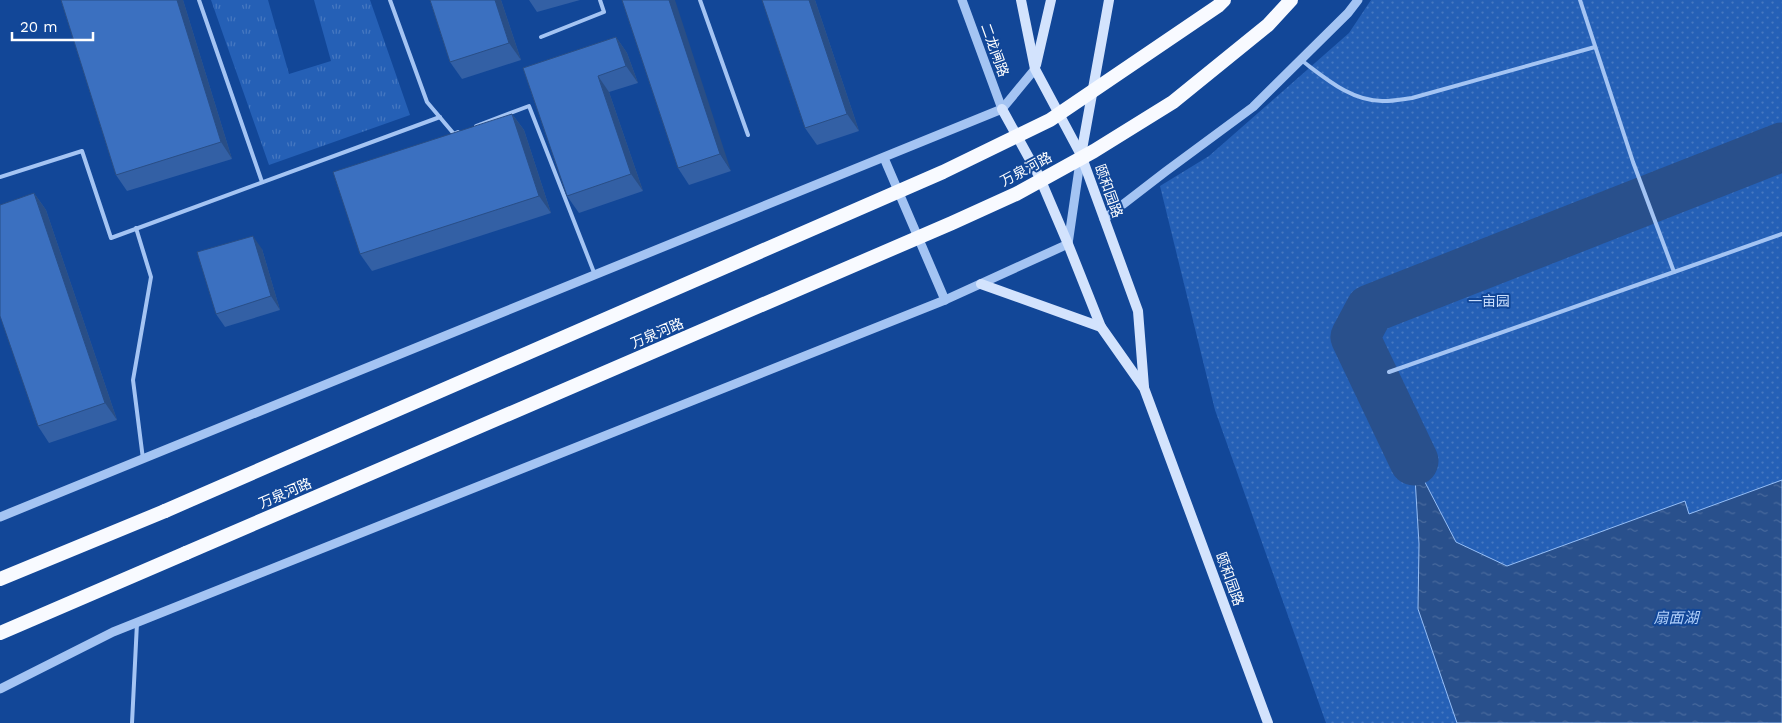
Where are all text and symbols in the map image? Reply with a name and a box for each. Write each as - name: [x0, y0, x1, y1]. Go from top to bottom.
- scale bar: [12, 10, 94, 42]
- text: 20 m: [20, 18, 58, 36]
- street label: 二龙闸路: [978, 21, 1012, 79]
- street label: 万泉河路: [998, 149, 1054, 189]
- street label: 颐和园路: [1092, 162, 1126, 220]
- park label: 一亩园: [1468, 293, 1510, 309]
- street label: 万泉河路: [628, 315, 686, 351]
- street label: 万泉河路: [256, 475, 314, 511]
- street label: 颐和园路: [1213, 550, 1247, 608]
- water label: 扇面湖: [1653, 609, 1700, 627]

